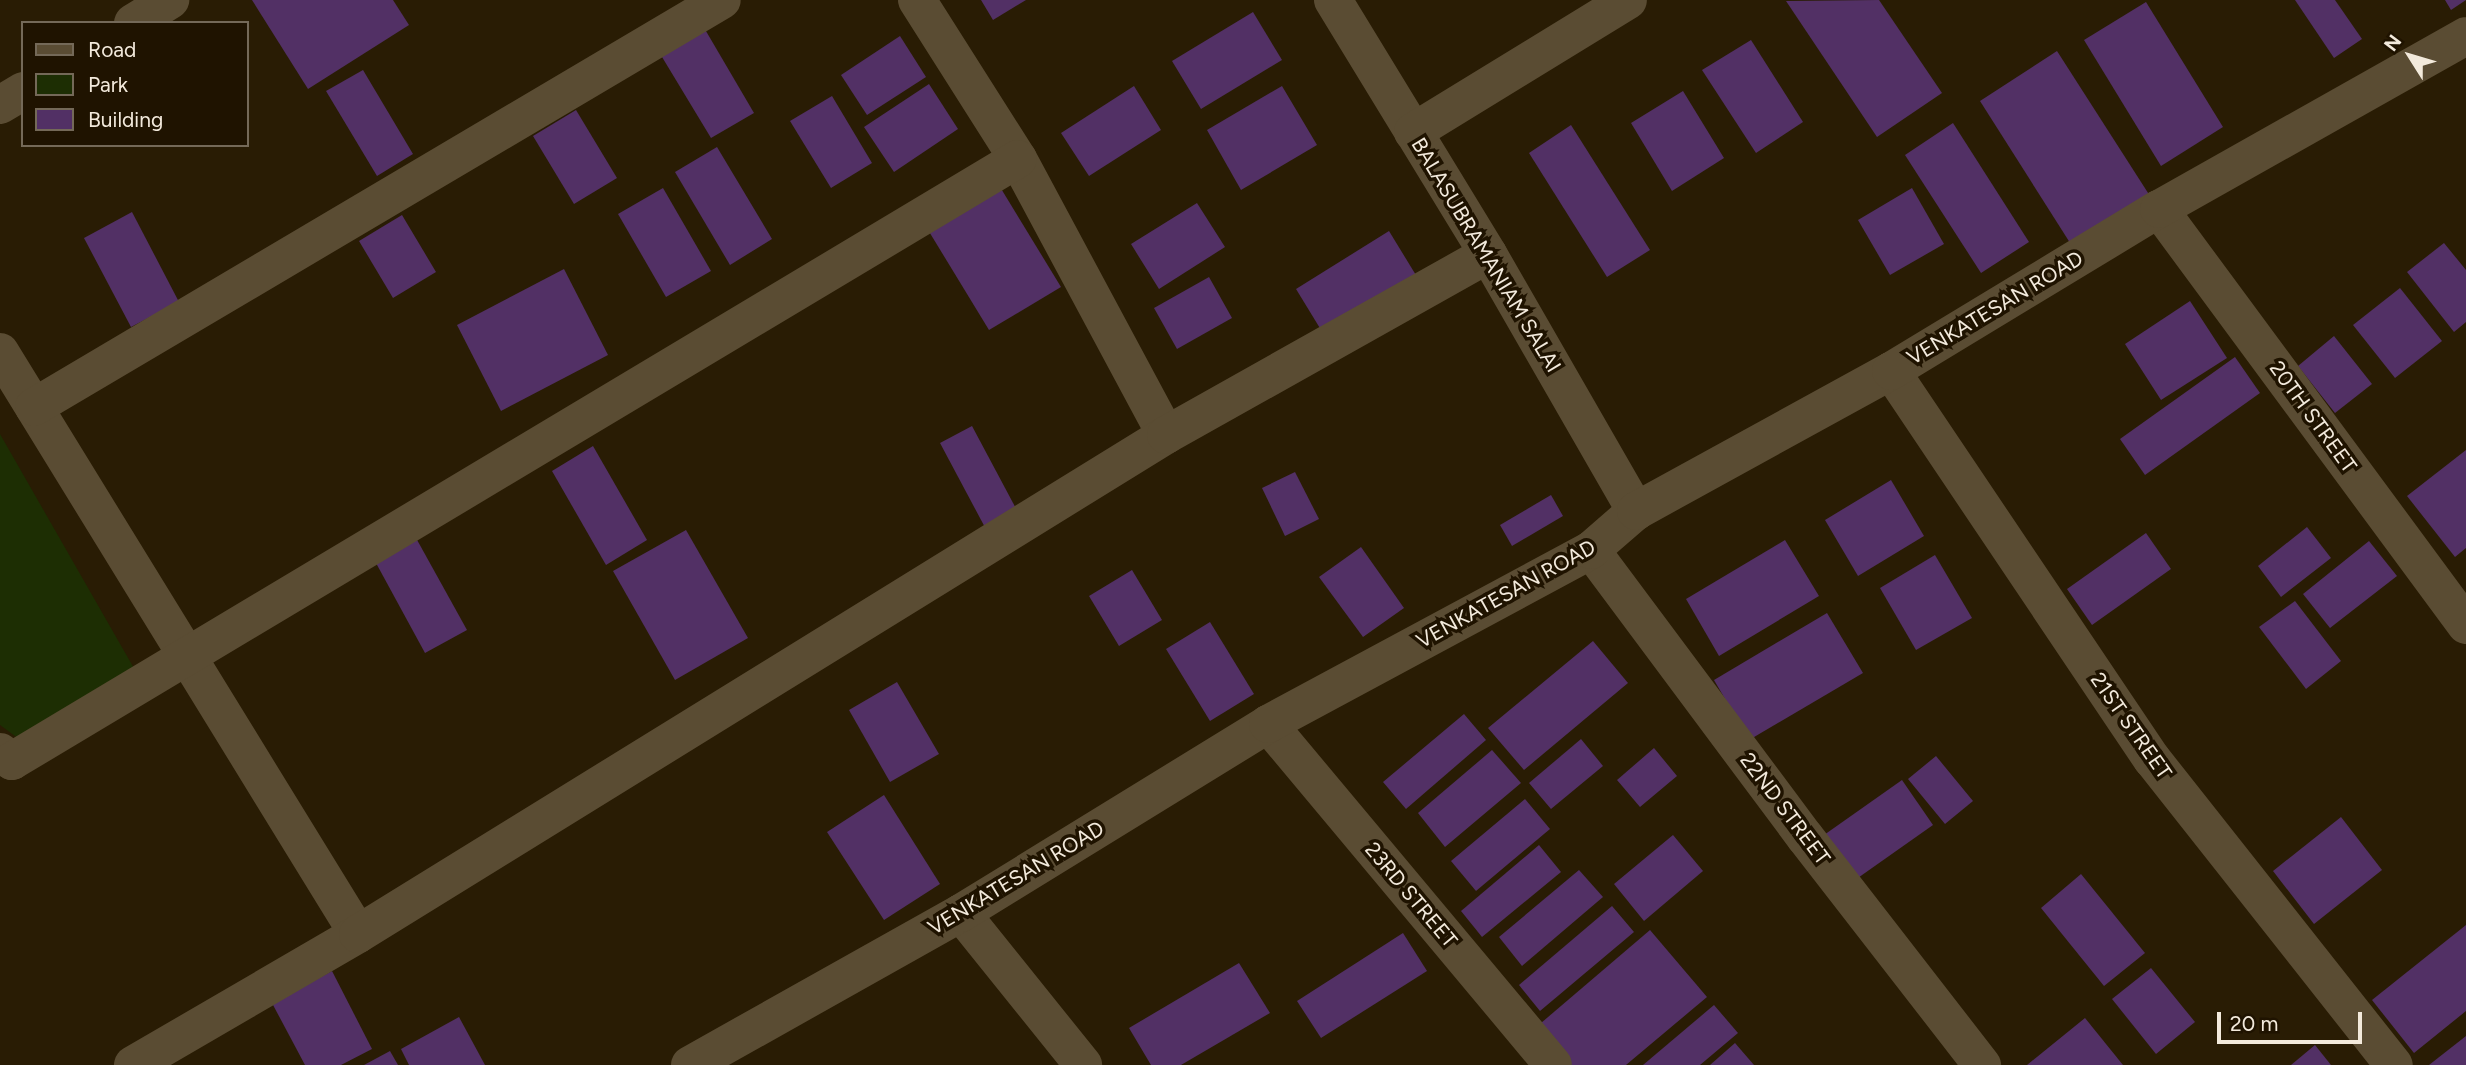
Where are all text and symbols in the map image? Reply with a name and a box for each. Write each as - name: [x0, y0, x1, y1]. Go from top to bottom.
- legend: [21, 21, 248, 147]
- north arrow: [2375, 21, 2445, 91]
- text: N: [2379, 30, 2406, 56]
- text: Road: [88, 37, 136, 62]
- text: Park: [88, 72, 128, 97]
- text: Building: [88, 107, 163, 132]
- street label: BALASUBRAMANIAM SALAI: [1406, 133, 1566, 377]
- street label: VENKATESAN ROAD: [1903, 246, 2087, 370]
- street label: 20TH STREET: [2264, 356, 2362, 478]
- street label: VENKATESAN ROAD: [1412, 534, 1600, 654]
- street label: 21ST STREET: [2085, 668, 2177, 784]
- street label: 22ND STREET: [1735, 748, 1835, 870]
- street label: VENKATESAN ROAD: [924, 816, 1108, 940]
- street label: 23RD STREET: [1360, 837, 1462, 953]
- scale bar: [2221, 998, 2366, 1042]
- text: 20 m: [2230, 1011, 2278, 1036]

